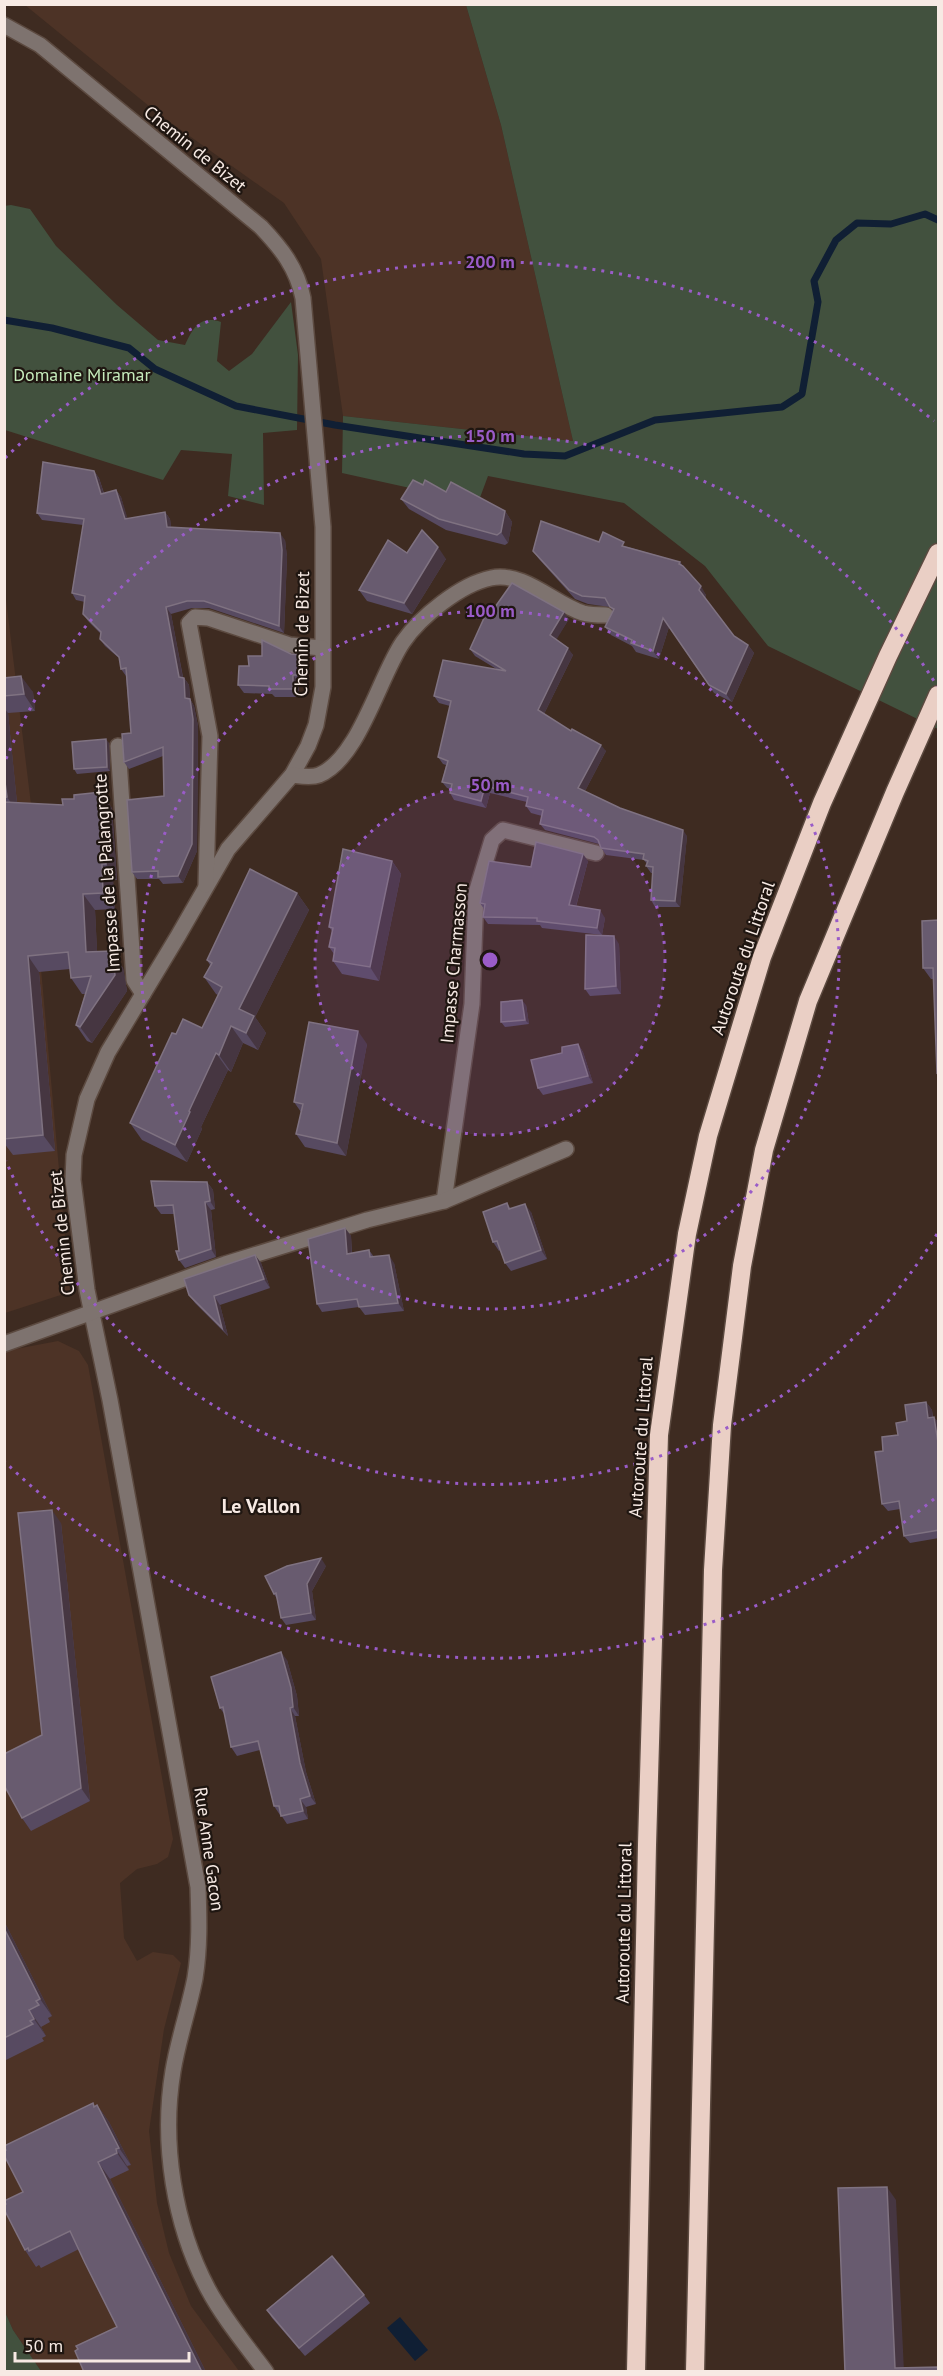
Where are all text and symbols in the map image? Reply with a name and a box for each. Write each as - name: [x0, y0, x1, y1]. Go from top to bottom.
- street label: Chemin de Bizet: [139, 100, 251, 197]
- text: 200 m: [465, 250, 515, 273]
- park label: Domaine Miramar: [13, 363, 151, 386]
- text: 150 m: [465, 424, 515, 447]
- street label: Chemin de Bizet: [289, 571, 314, 697]
- text: 100 m: [465, 599, 515, 622]
- street label: Impasse de la Palangrotte: [88, 773, 125, 973]
- text: 50 m: [470, 773, 510, 796]
- street label: Autoroute du Littoral: [705, 877, 780, 1038]
- street label: Impasse Charmasson: [435, 882, 472, 1044]
- centre of rings: [480, 950, 500, 970]
- street label: Chemin de Bizet: [44, 1170, 79, 1297]
- street label: Autoroute du Littoral: [623, 1355, 658, 1518]
- district label: Le Vallon: [222, 1493, 300, 1519]
- street label: Rue Anne Gacon: [189, 1785, 230, 1912]
- street label: Autoroute du Littoral: [611, 1841, 636, 2004]
- scale bar: [15, 2325, 189, 2363]
- text: 50 m: [24, 2334, 63, 2357]

